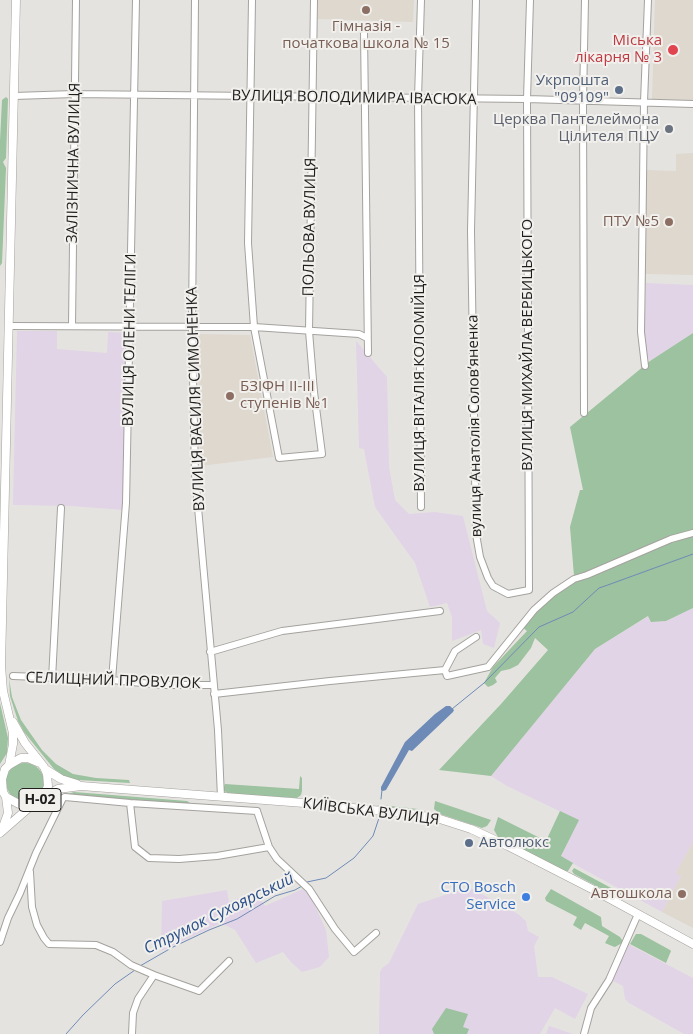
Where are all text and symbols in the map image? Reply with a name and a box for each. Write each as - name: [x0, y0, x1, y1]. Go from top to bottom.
- marker: Гімназія - початкова школа № 15: [360, 4, 372, 16]
- place label: Гімназія - початкова школа № 15: [282, 18, 450, 53]
- place label: Міська лікарня № 3: [575, 32, 662, 67]
- marker: Міська лікарня № 3: [666, 43, 680, 57]
- place label: Укрпошта "09109": [536, 72, 609, 107]
- street label: ЗАЛІЗНИЧНА ВУЛИЦЯ: [64, 83, 84, 243]
- marker: Укрпошта "09109": [613, 84, 625, 96]
- street label: ВУЛИЦЯ ВОЛОДИМИРА ІВАСЮКА: [231, 87, 477, 109]
- place label: Церква Пантелеймона Цілителя ПЦУ: [493, 111, 659, 146]
- marker: Церква Пантелеймона Цілителя ПЦУ: [663, 123, 675, 135]
- street label: ПОЛЬОВА ВУЛИЦЯ: [300, 157, 320, 297]
- place label: ПТУ №5: [603, 213, 659, 231]
- marker: ПТУ №5: [663, 216, 675, 228]
- street label: ВУЛИЦЯ МИХАЙЛА ВЕРБИЦЬКОГО: [519, 219, 537, 471]
- street label: ВУЛИЦЯ ОЛЕНИ ТЕЛІГИ: [119, 253, 141, 427]
- street label: ВУЛИЦЯ ВІТАЛІЯ КОЛОМІЙЦЯ: [411, 274, 429, 492]
- street label: ВУЛИЦЯ ВАСИЛЯ СИМОНЕНКА: [183, 287, 209, 511]
- street label: вулиця Анатолія Соловʼяненка: [464, 314, 486, 538]
- place label: БЗІФН ІІ-ІІІ ступенів №1: [240, 378, 329, 413]
- marker: БЗІФН ІІ-ІІІ ступенів №1: [224, 390, 236, 402]
- street label: СЕЛИЩНИЙ ПРОВУЛОК: [25, 669, 201, 693]
- road number: Н-02: [19, 788, 61, 812]
- street label: КИЇВСЬКА ВУЛИЦЯ: [302, 795, 440, 829]
- place label: Автолюкс: [479, 834, 549, 852]
- marker: Автолюкс: [463, 837, 475, 849]
- water label: Струмок Сухоярський: [141, 869, 297, 959]
- place label: СТО Bosch Service: [440, 879, 516, 914]
- place label: Автошкола: [591, 885, 672, 903]
- marker: Автошкола: [676, 888, 688, 900]
- marker: СТО Bosch Service: [520, 891, 532, 903]

